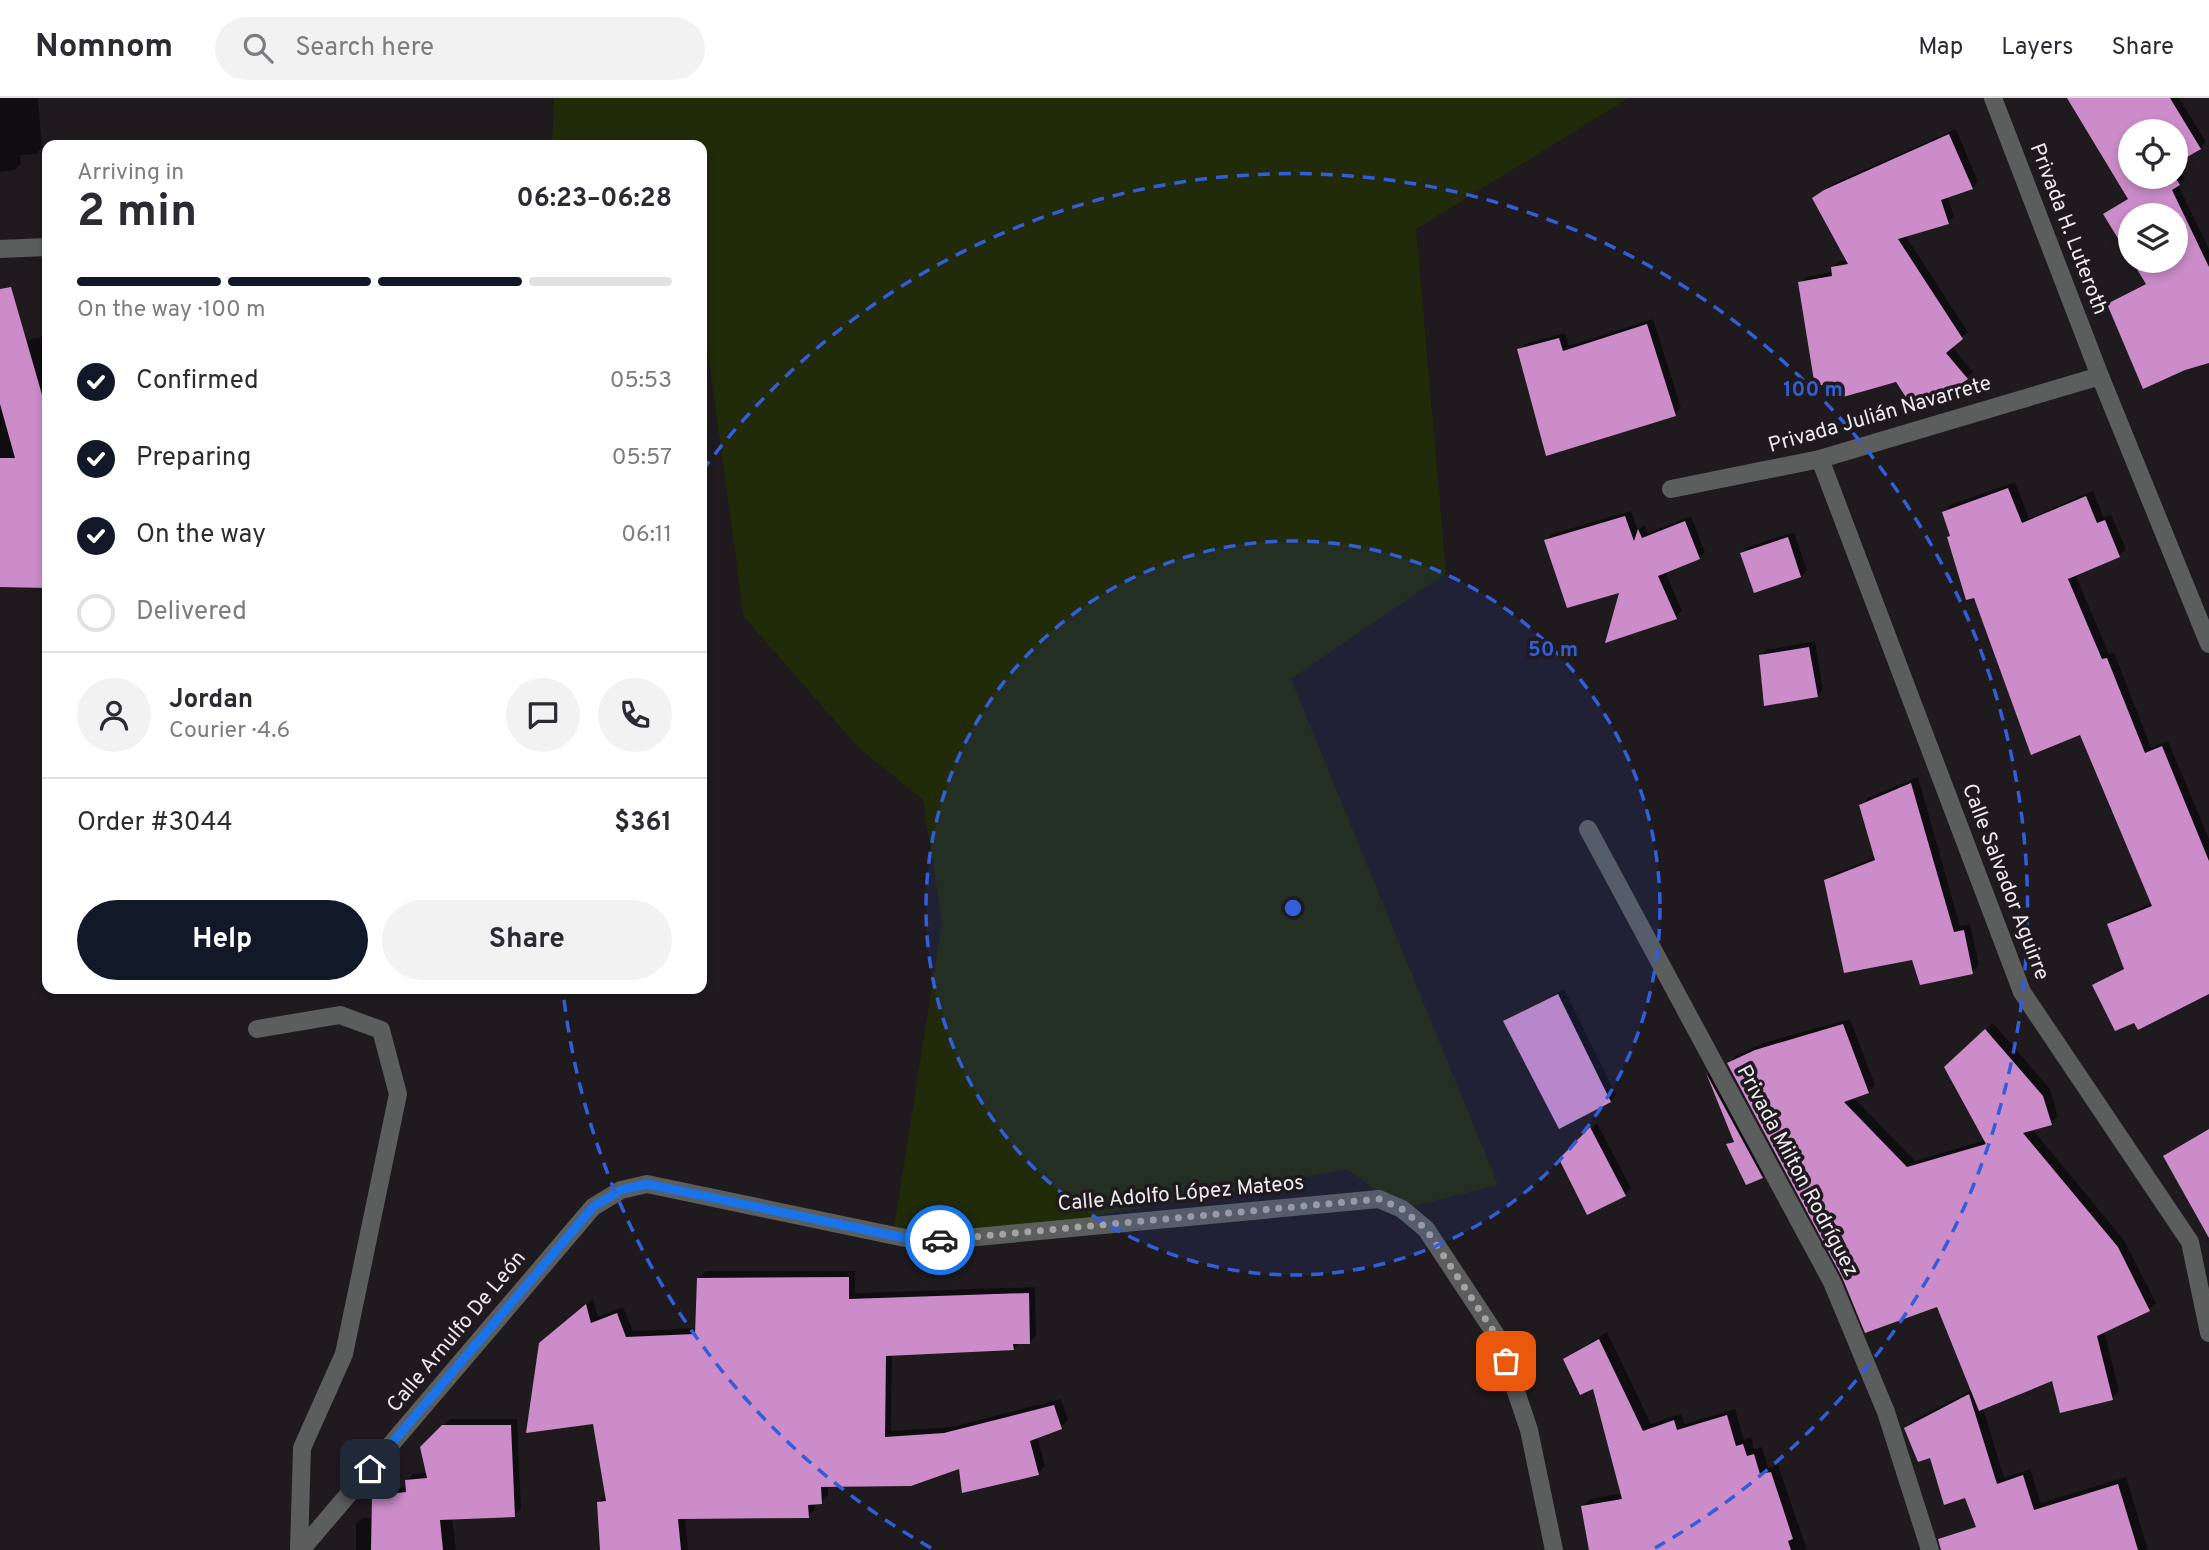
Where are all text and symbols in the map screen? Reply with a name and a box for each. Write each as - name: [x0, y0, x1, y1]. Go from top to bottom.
- search box: [215, 17, 705, 80]
- text: Nomnom: [35, 27, 173, 69]
- icon: search: [239, 29, 277, 67]
- text: Search here: [295, 32, 434, 65]
- text: Map: [1918, 33, 1963, 63]
- text: Layers: [2001, 33, 2073, 63]
- text: Share: [2111, 33, 2174, 63]
- map controls: [2118, 119, 2188, 273]
- button: locate: [2118, 119, 2188, 189]
- street label: Privada H. Luteroth: [2023, 139, 2113, 319]
- text: Arriving in: [77, 159, 184, 188]
- text: 06:23–06:28: [517, 183, 672, 216]
- text: 2 min: [77, 184, 197, 243]
- button: layers: [2118, 203, 2188, 273]
- text: On the way · 100 m: [77, 296, 266, 325]
- icon: check: [77, 363, 115, 401]
- text: Confirmed: [136, 365, 259, 398]
- text: 05:53: [610, 367, 672, 396]
- street label: Privada Julián Navarrete: [1765, 370, 1995, 460]
- text: 100 m: [1783, 377, 1843, 404]
- icon: check: [77, 440, 115, 478]
- text: Preparing: [136, 442, 251, 475]
- text: 05:57: [612, 444, 672, 473]
- icon: check: [77, 517, 115, 555]
- text: On the way: [136, 519, 266, 552]
- text: 06:11: [621, 521, 672, 550]
- text: Delivered: [136, 596, 247, 629]
- text: 50 m: [1528, 637, 1578, 664]
- button: person: [77, 678, 151, 752]
- button: chat: [506, 678, 580, 752]
- button: phone: [598, 678, 672, 752]
- text: Jordan: [169, 684, 253, 717]
- text: Courier · 4.6: [169, 717, 290, 746]
- street label: Calle Salvador Aguirre: [1955, 780, 2055, 984]
- text: Order #3044: [77, 807, 233, 840]
- text: $361: [614, 807, 672, 840]
- centre of rings: [1281, 896, 1305, 920]
- button: Help: [77, 900, 368, 980]
- button: Share: [382, 900, 672, 980]
- street label: Privada Milton Rodríguez: [1730, 1060, 1864, 1282]
- street label: Calle Adolfo López Mateos: [1057, 1170, 1305, 1218]
- courier: [905, 1205, 975, 1275]
- icon: car: [921, 1221, 959, 1259]
- street label: Calle Arnulfo De León: [381, 1246, 533, 1418]
- pin: [1476, 1331, 1536, 1391]
- icon: bag: [1487, 1342, 1525, 1380]
- pin: [340, 1439, 400, 1499]
- icon: home: [351, 1450, 389, 1488]

